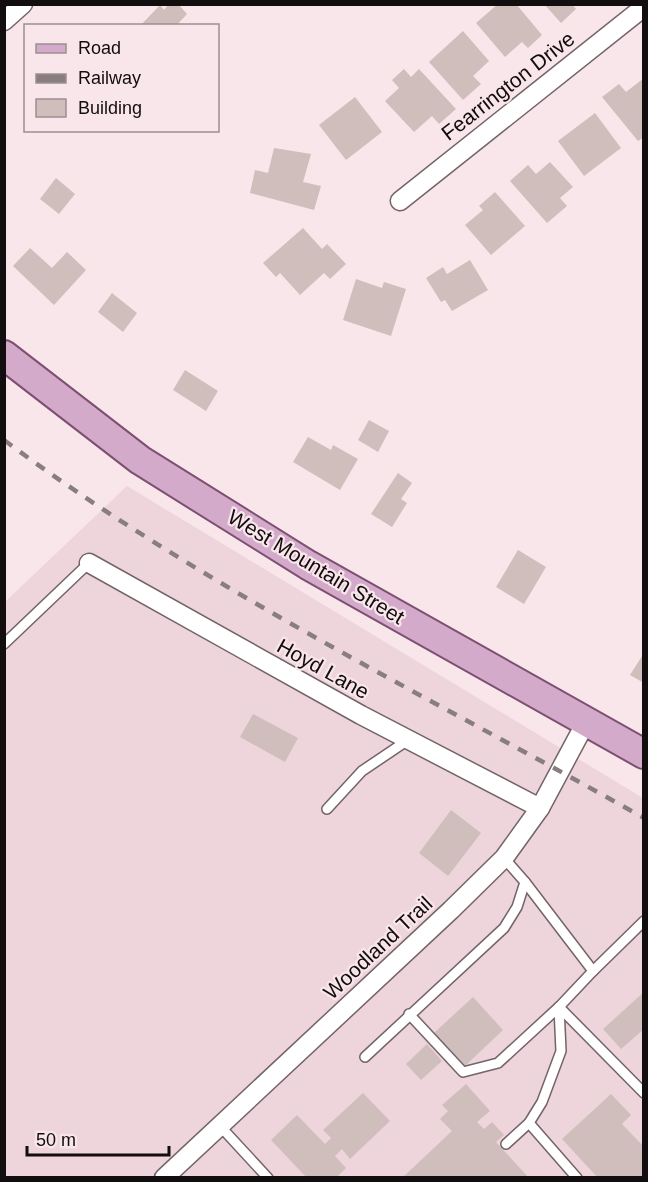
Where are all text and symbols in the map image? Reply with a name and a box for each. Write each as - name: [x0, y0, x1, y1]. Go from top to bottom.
- legend: [24, 24, 219, 132]
- street label: Fearrington Drive: [437, 27, 579, 145]
- text: Road: [78, 38, 121, 58]
- text: Railway: [78, 68, 141, 88]
- text: Building: [78, 98, 142, 118]
- street label: West Mountain Street: [224, 505, 409, 628]
- street label: Hoyd Lane: [273, 634, 373, 703]
- street label: Woodland Trail: [319, 892, 437, 1004]
- scale bar: [27, 1119, 170, 1157]
- text: 50 m: [36, 1130, 76, 1150]

